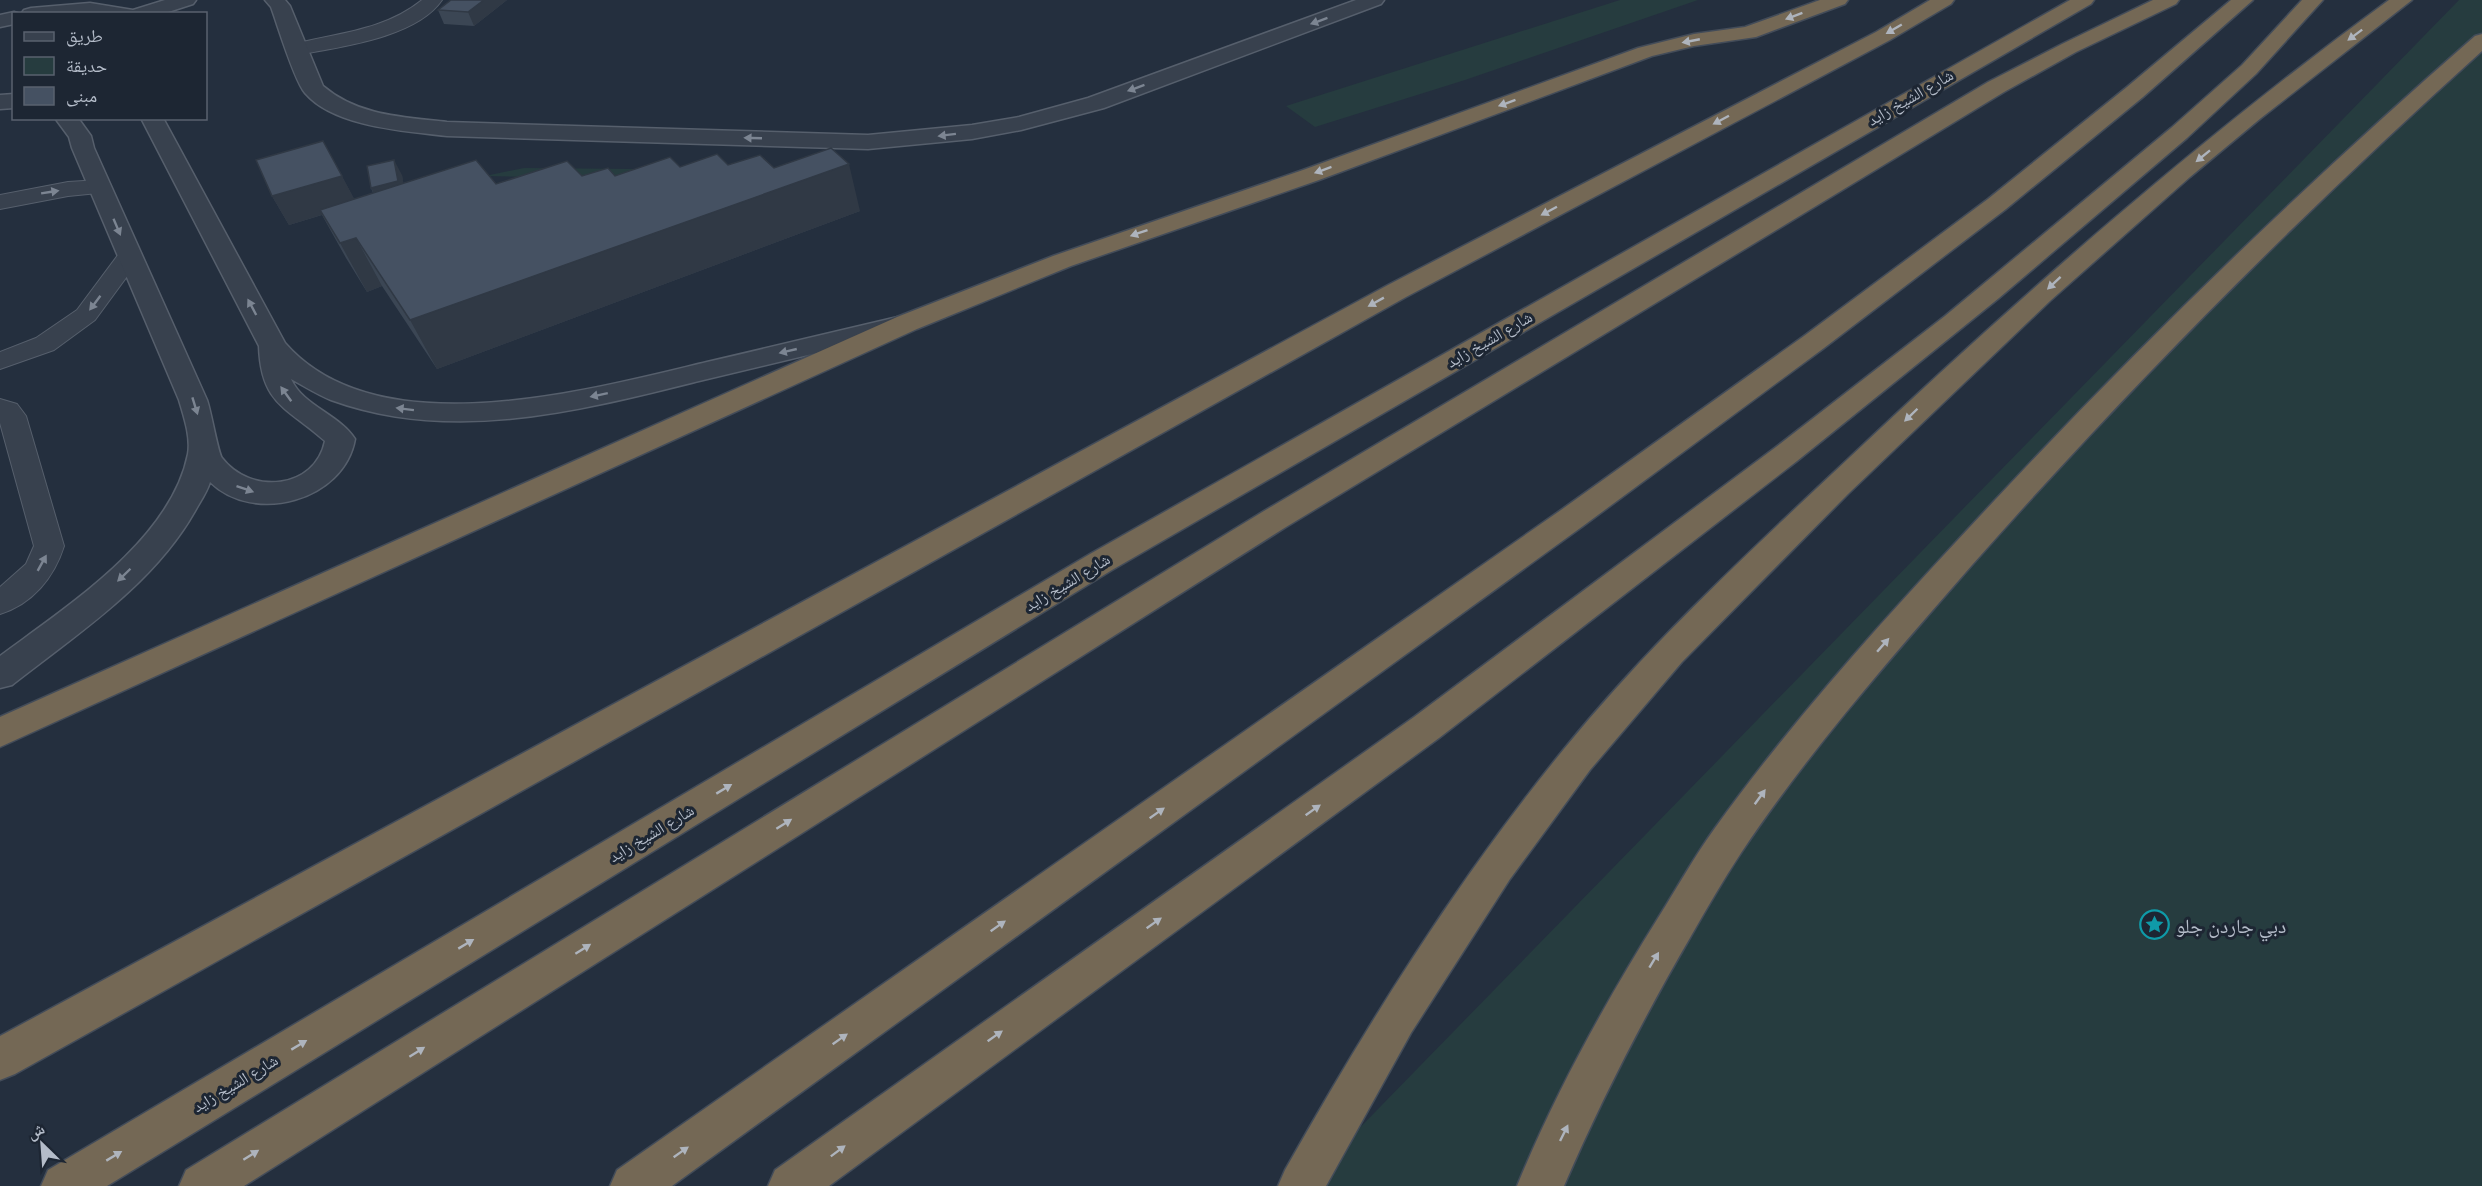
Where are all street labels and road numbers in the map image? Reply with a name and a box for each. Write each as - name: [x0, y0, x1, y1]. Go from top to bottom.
- street label: شارع الشيخ زايد: [1863, 63, 1957, 131]
- street label: شارع الشيخ زايد: [1442, 305, 1536, 373]
- street label: شارع الشيخ زايد: [1020, 548, 1114, 616]
- street label: شارع الشيخ زايد: [604, 799, 698, 867]
- street label: شارع الشيخ زايد: [188, 1049, 282, 1117]

